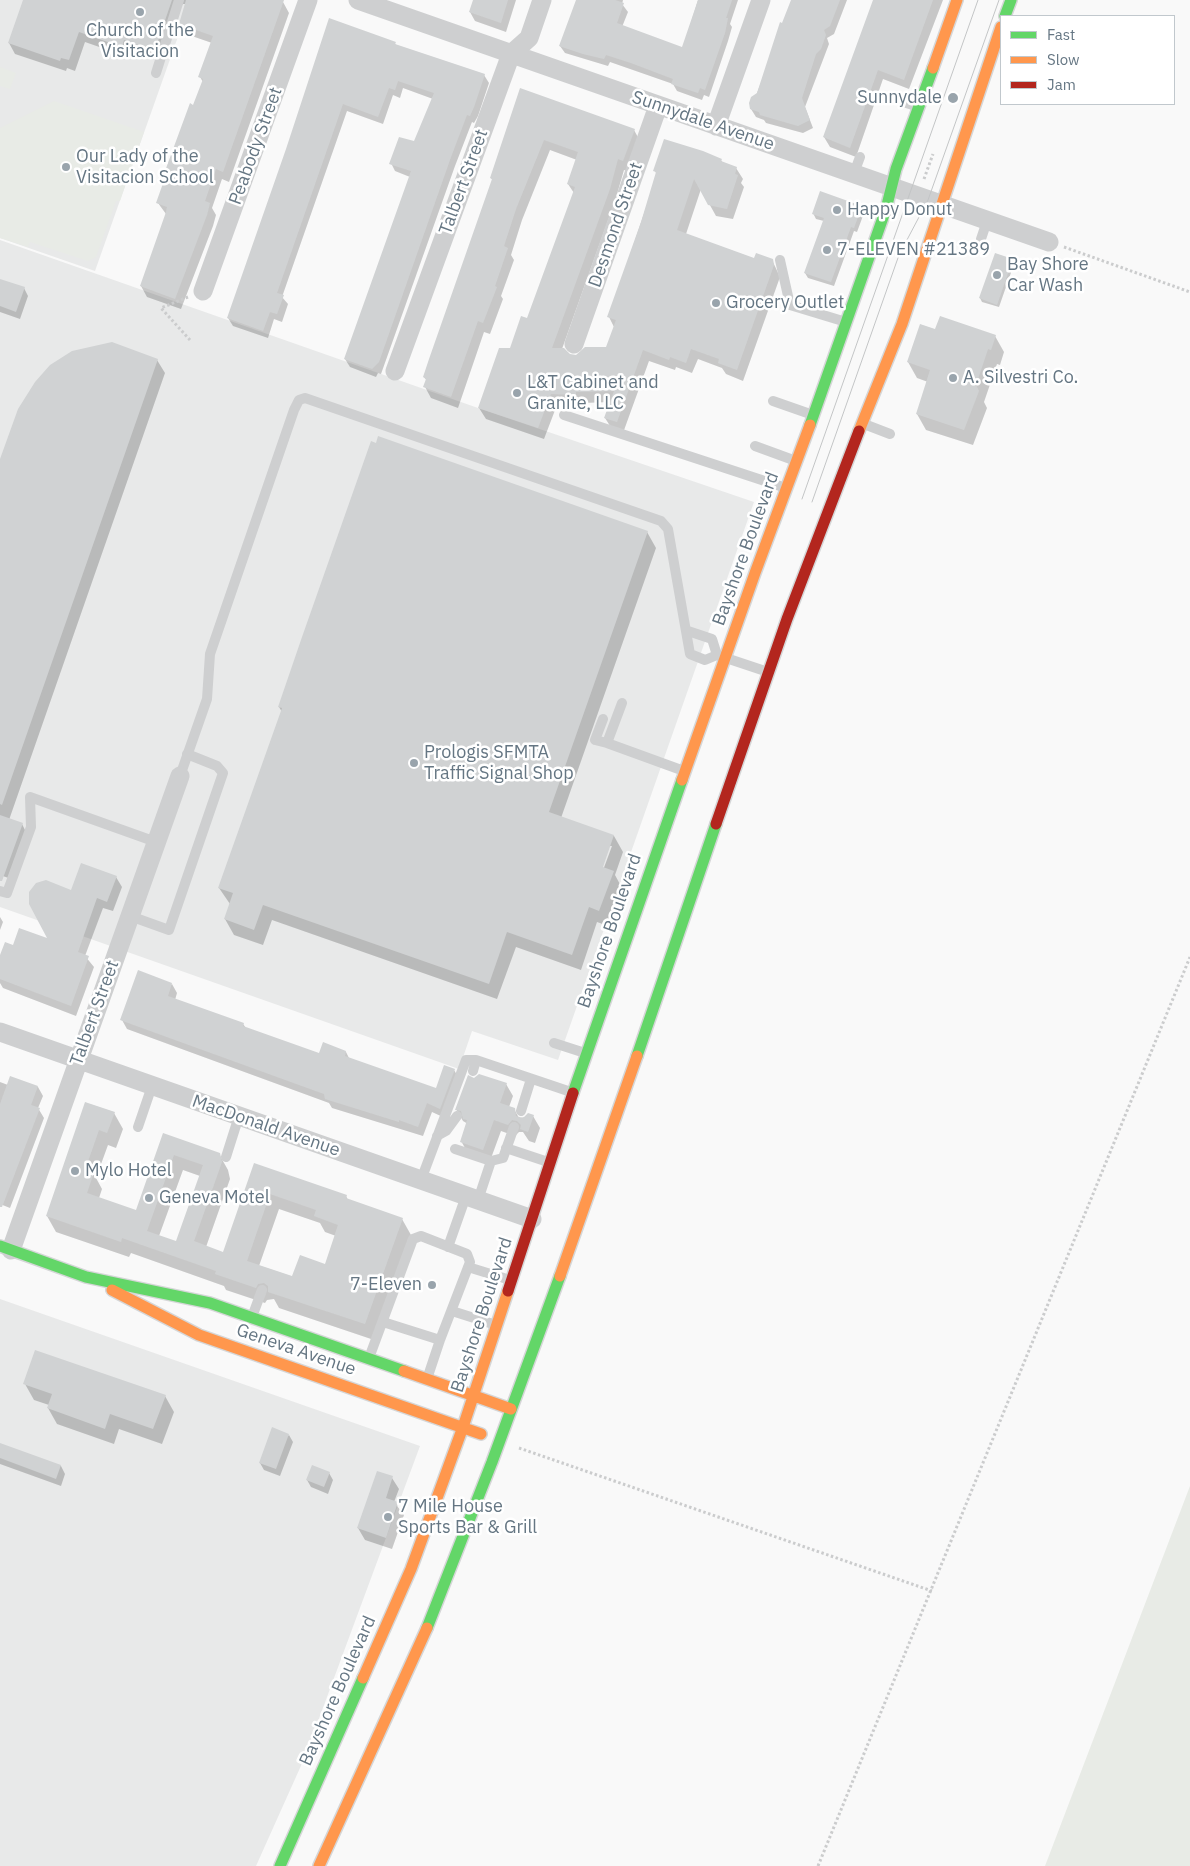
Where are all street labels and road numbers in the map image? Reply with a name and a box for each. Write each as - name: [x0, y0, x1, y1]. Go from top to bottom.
- street label: Peabody Street: [225, 84, 287, 208]
- street label: Sunnydale Avenue: [629, 87, 777, 155]
- street label: Talbert Street: [435, 126, 493, 238]
- street label: Desmond Street: [584, 160, 648, 290]
- street label: Bayshore Boulevard: [708, 469, 784, 629]
- street label: Bayshore Boulevard: [573, 851, 647, 1011]
- street label: Talbert Street: [66, 957, 124, 1069]
- street label: MacDonald Avenue: [189, 1091, 343, 1161]
- street label: Bayshore Boulevard: [447, 1235, 517, 1395]
- street label: Geneva Avenue: [233, 1319, 359, 1381]
- street label: Bayshore Boulevard: [295, 1613, 381, 1769]

